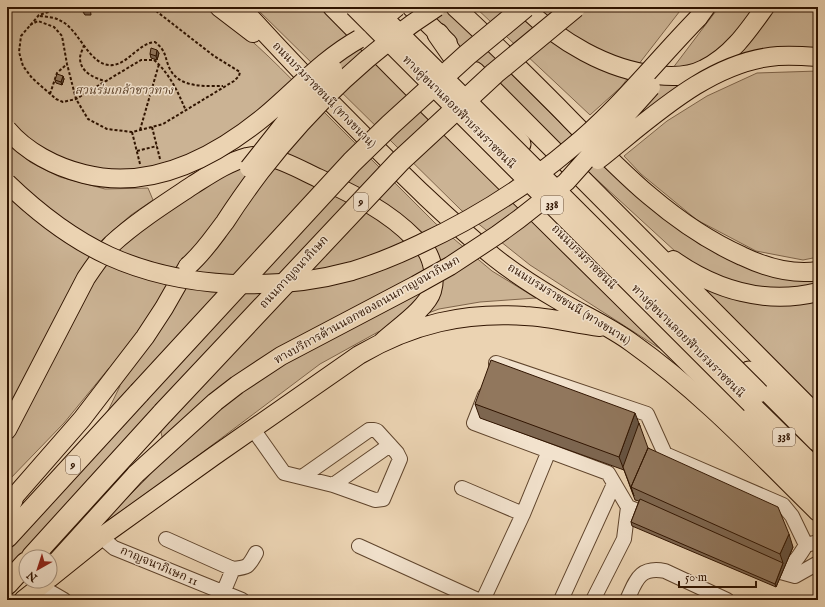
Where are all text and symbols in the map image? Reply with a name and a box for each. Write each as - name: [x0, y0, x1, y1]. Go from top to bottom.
- street label: ถนนบรมราชชนนี (ทางขนาน): [269, 38, 379, 152]
- street label: ทางคู่ขนานลอยฟ้าบรมราชชนนี: [399, 52, 519, 172]
- park label: สวนร่มเกล้าชาวทาง: [75, 83, 174, 98]
- road number: 9: [354, 193, 368, 211]
- road number: 338: [541, 196, 563, 214]
- street label: ถนนบรมราชชนนี: [548, 221, 620, 293]
- street label: ถนนกาญจนาภิเษก: [256, 232, 332, 312]
- street label: ทางบริการด้านนอกของถนนกาญจนาภิเษก: [271, 252, 463, 368]
- street label: ถนนบรมราชชนนี (ทางขนาน): [505, 260, 633, 348]
- street label: ทางคู่ขนานลอยฟ้าบรมราชชนนี: [628, 281, 748, 401]
- road number: 338: [773, 428, 795, 446]
- road number: 9: [66, 456, 80, 474]
- street label: กาญจนาภิเษก 11: [118, 543, 200, 589]
- north arrow: [18, 549, 58, 589]
- scale bar: [679, 563, 756, 589]
- text: N: [24, 567, 41, 585]
- text: 50 m: [685, 570, 707, 585]

